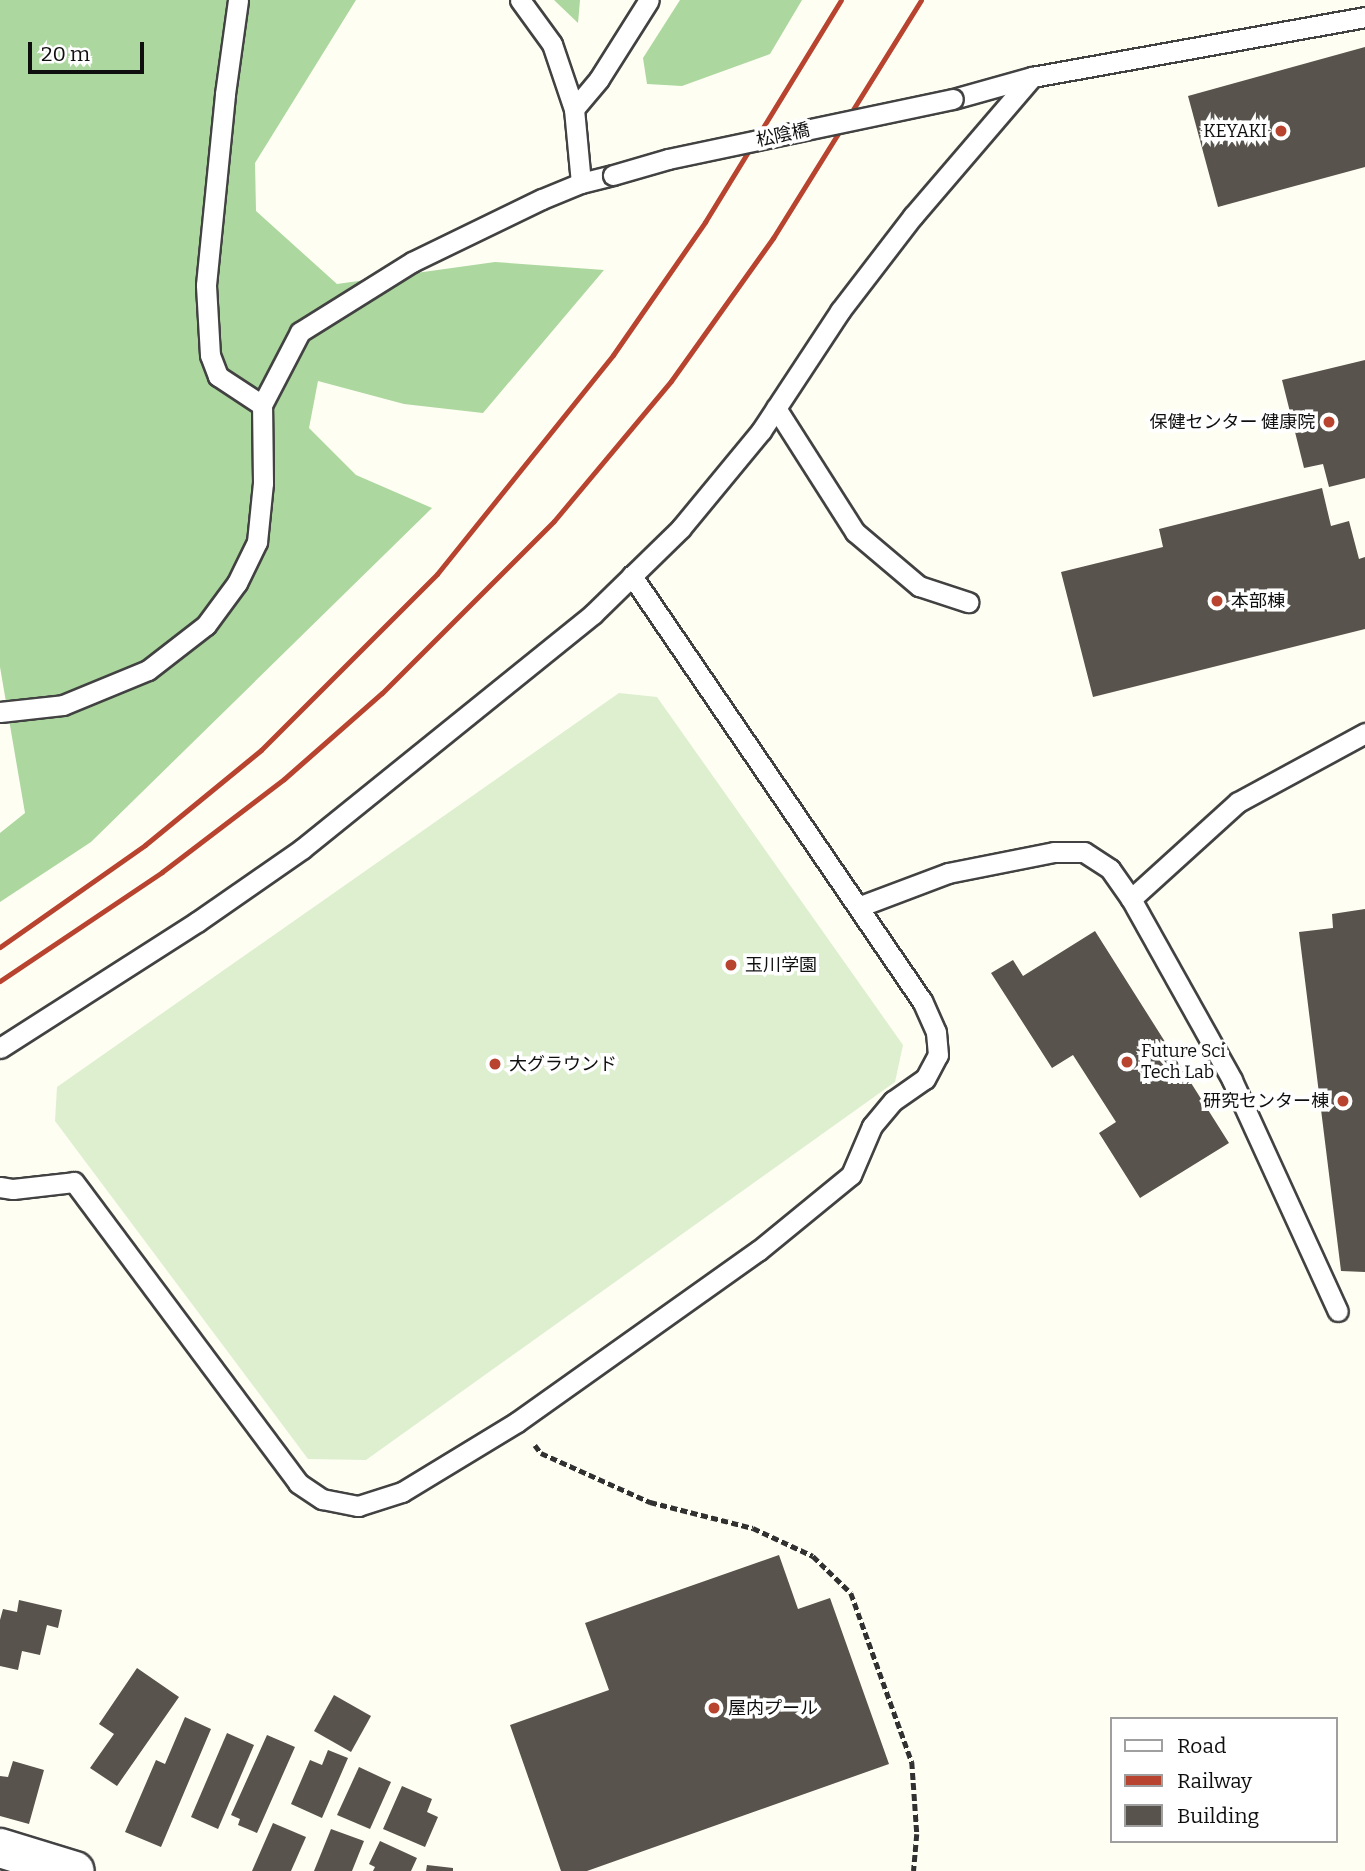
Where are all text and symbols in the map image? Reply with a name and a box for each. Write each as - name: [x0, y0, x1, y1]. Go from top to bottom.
- scale bar: [32, 28, 147, 72]
- text: 20 m: [41, 41, 90, 67]
- street label: 松陰橋: [754, 119, 812, 151]
- place label: KEYAKI: [1203, 120, 1267, 142]
- marker: KEYAKI: [1273, 123, 1289, 139]
- place label: 保健センター 健康院: [1149, 411, 1315, 433]
- marker: 保健センター 健康院: [1321, 414, 1337, 430]
- place label: 本部棟: [1231, 590, 1285, 612]
- marker: 本部棟: [1209, 593, 1225, 609]
- place label: 玉川学園: [745, 954, 817, 976]
- marker: 玉川学園: [723, 957, 739, 973]
- place label: Future Sci Tech Lab: [1141, 1041, 1226, 1084]
- place label: 大グラウンド: [509, 1053, 617, 1075]
- marker: Future Sci Tech Lab: [1119, 1054, 1135, 1070]
- marker: 大グラウンド: [487, 1056, 503, 1072]
- place label: 研究センター棟: [1203, 1090, 1329, 1112]
- marker: 研究センター棟: [1335, 1093, 1351, 1109]
- place label: 屋内プール: [728, 1697, 818, 1719]
- marker: 屋内プール: [706, 1700, 722, 1716]
- legend: [1110, 1717, 1337, 1843]
- text: Road: [1177, 1733, 1226, 1759]
- text: Railway: [1177, 1768, 1252, 1794]
- text: Building: [1177, 1803, 1259, 1829]

